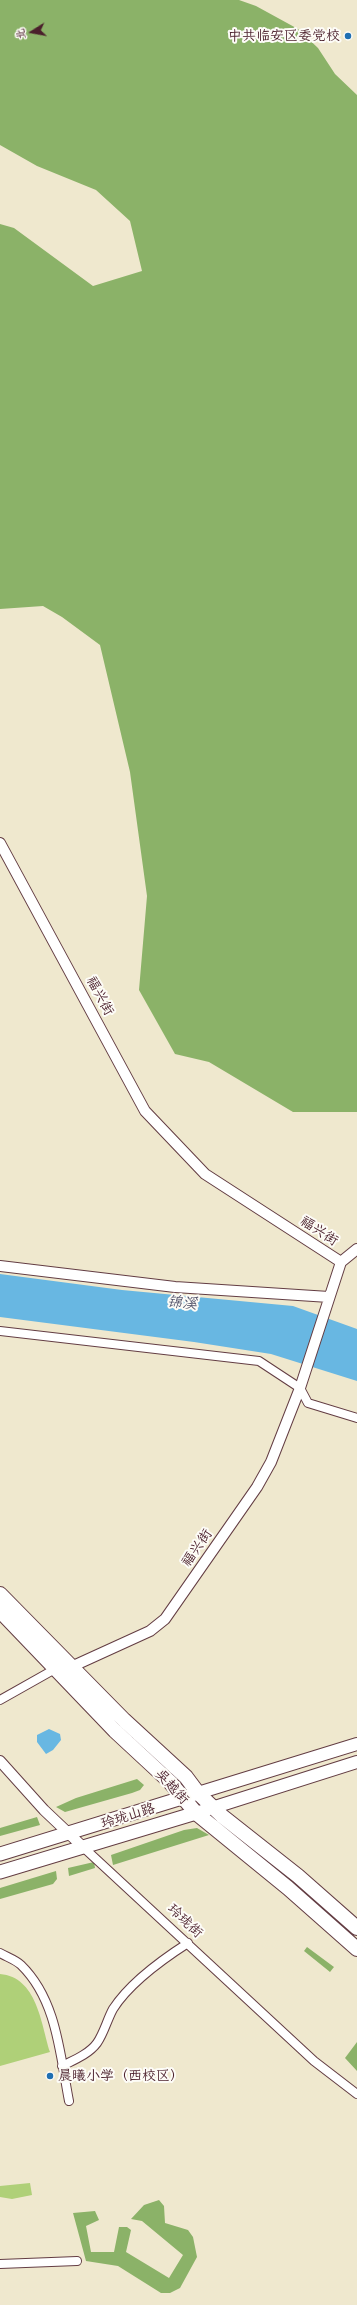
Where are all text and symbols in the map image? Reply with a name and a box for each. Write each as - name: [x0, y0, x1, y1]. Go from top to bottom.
- north arrow: [12, 12, 52, 52]
- text: 北: [12, 28, 28, 41]
- place label: 中共临安区委党校: [228, 28, 340, 44]
- marker: 中共临安区委党校: [343, 31, 353, 41]
- street label: 福兴街: [83, 974, 117, 1018]
- street label: 福兴街: [297, 1213, 341, 1249]
- water label: 锦溪: [166, 1293, 198, 1313]
- street label: 福兴街: [178, 1526, 216, 1570]
- street label: 吴越街: [152, 1766, 192, 1808]
- street label: 玲珑山路: [99, 1800, 157, 1832]
- street label: 玲珑街: [164, 1901, 206, 1941]
- place label: 晨曦小学（西校区）: [58, 2068, 184, 2084]
- marker: 晨曦小学（西校区）: [45, 2071, 55, 2081]

